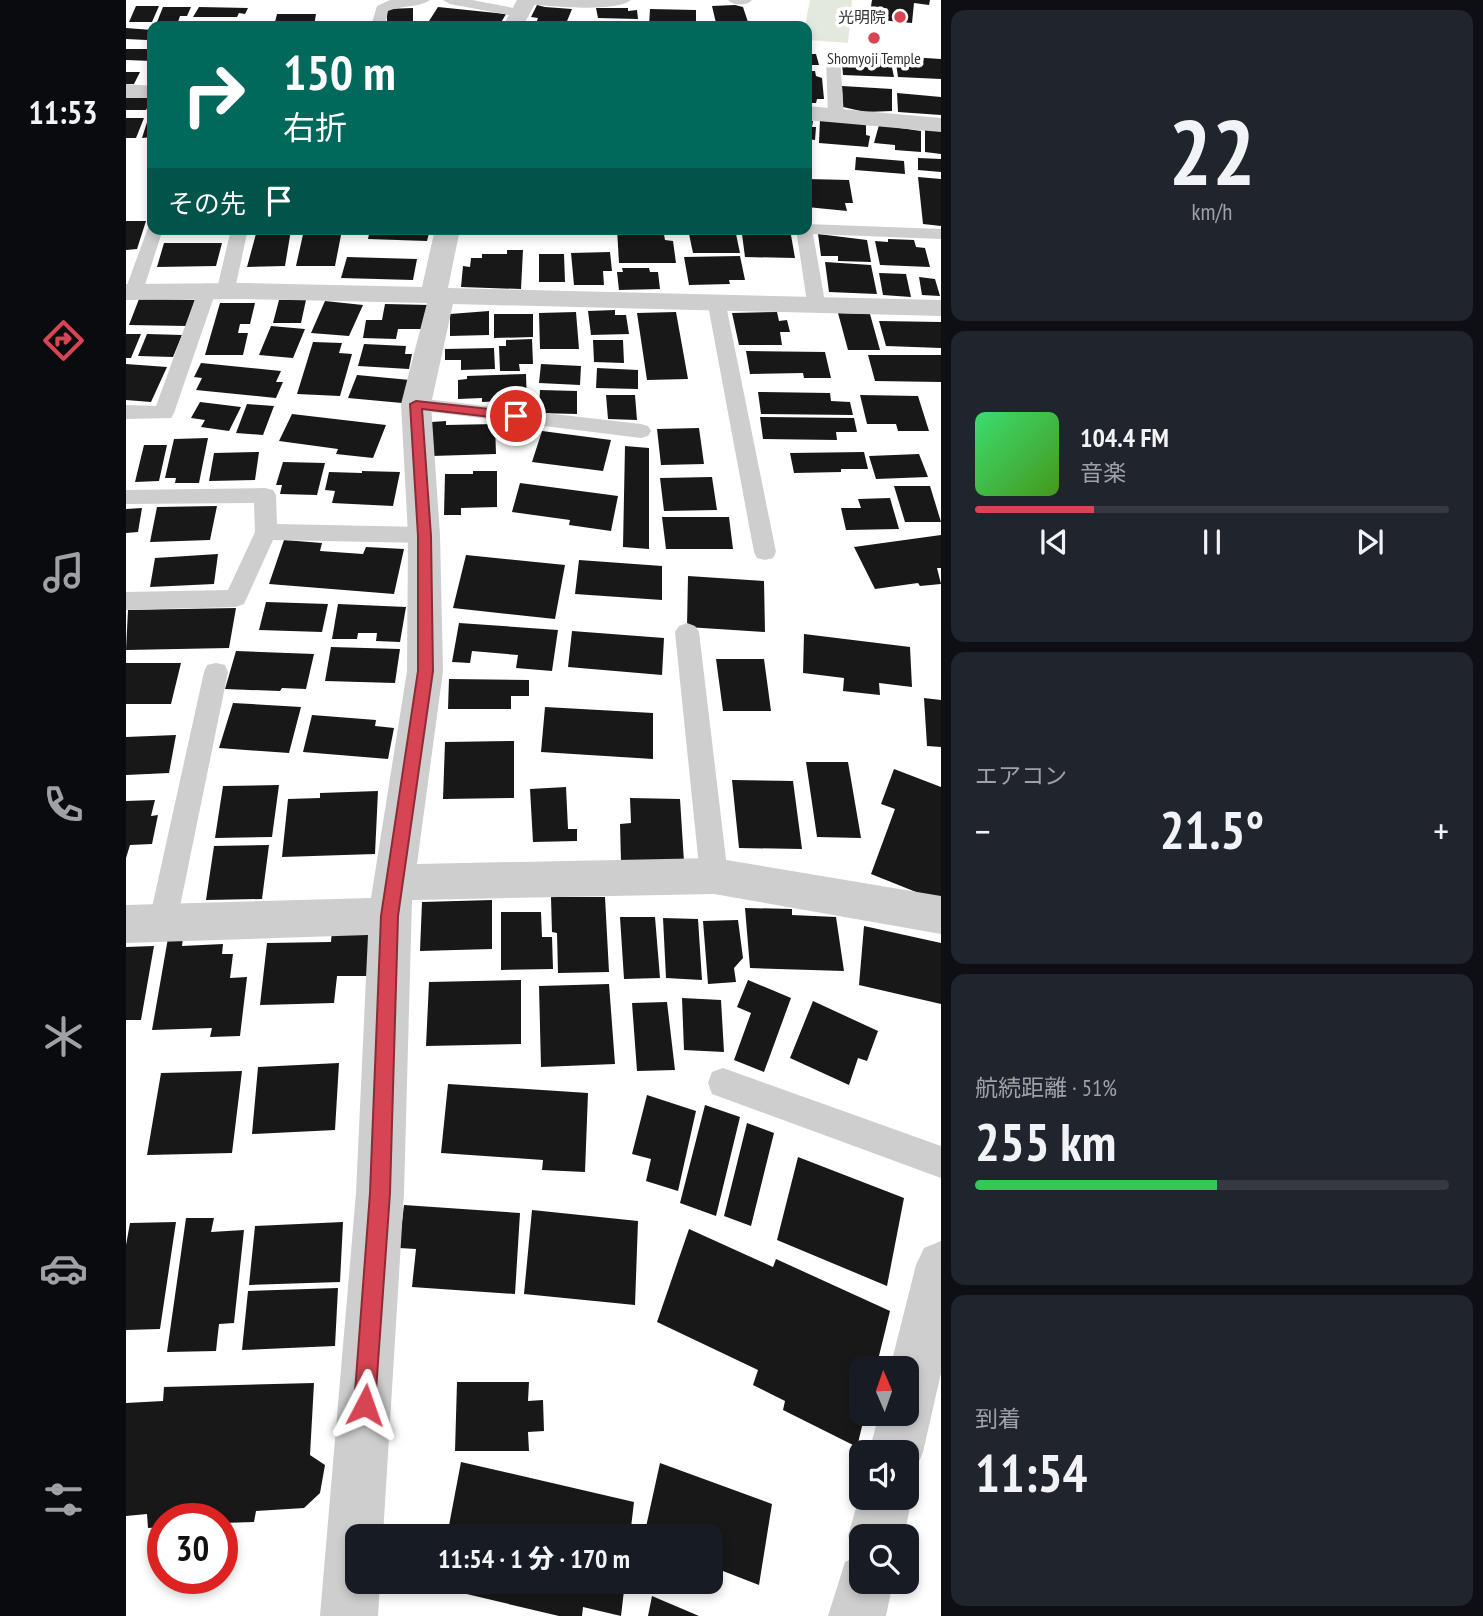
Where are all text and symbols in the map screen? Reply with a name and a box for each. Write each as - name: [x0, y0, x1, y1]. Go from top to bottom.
- place label: 光明院: [838, 7, 886, 27]
- marker: 光明院: [892, 9, 908, 25]
- marker: Shomyoji Temple: [866, 30, 882, 46]
- text: 150 m: [283, 40, 396, 104]
- place label: Shomyoji Temple: [827, 48, 921, 68]
- icon: right: [168, 49, 259, 140]
- text: 11:53: [28, 91, 98, 133]
- text: 22: [1169, 92, 1256, 210]
- text: 右折: [283, 106, 347, 148]
- icon: arrive: [260, 182, 298, 220]
- text: その先: [168, 187, 246, 220]
- text: km/h: [1192, 197, 1232, 226]
- icon: directions: [39, 316, 88, 365]
- pin: [486, 386, 546, 446]
- icon: arrive: [497, 397, 535, 435]
- text: 104.4 FM: [1080, 421, 1169, 454]
- text: 音楽: [1080, 458, 1126, 487]
- icon: previous: [1035, 523, 1073, 561]
- icon: pause: [1193, 523, 1231, 561]
- icon: next: [1351, 523, 1389, 561]
- icon: music: [39, 548, 88, 597]
- text: エアコン: [975, 761, 1067, 790]
- icon: phone: [39, 780, 88, 829]
- text: 21.5°: [1160, 796, 1264, 863]
- text: −: [975, 806, 991, 855]
- text: +: [1433, 806, 1449, 855]
- icon: climate: [39, 1012, 88, 1061]
- text: 航続距離 · 51%: [975, 1073, 1117, 1102]
- text: 255 km: [975, 1108, 1116, 1175]
- icon: car: [39, 1244, 88, 1293]
- north arrow: [849, 1356, 919, 1426]
- map controls: [849, 1356, 919, 1594]
- position arrow: [328, 1368, 402, 1442]
- text: 到着: [975, 1404, 1021, 1433]
- text: 11:54: [975, 1439, 1087, 1506]
- button: sound: [849, 1440, 919, 1510]
- icon: filters: [39, 1475, 88, 1524]
- speed limit sign: 30: [147, 1503, 238, 1594]
- button: search: [849, 1524, 919, 1594]
- text: 11:54 · 1 分 · 170 m: [438, 1542, 630, 1575]

